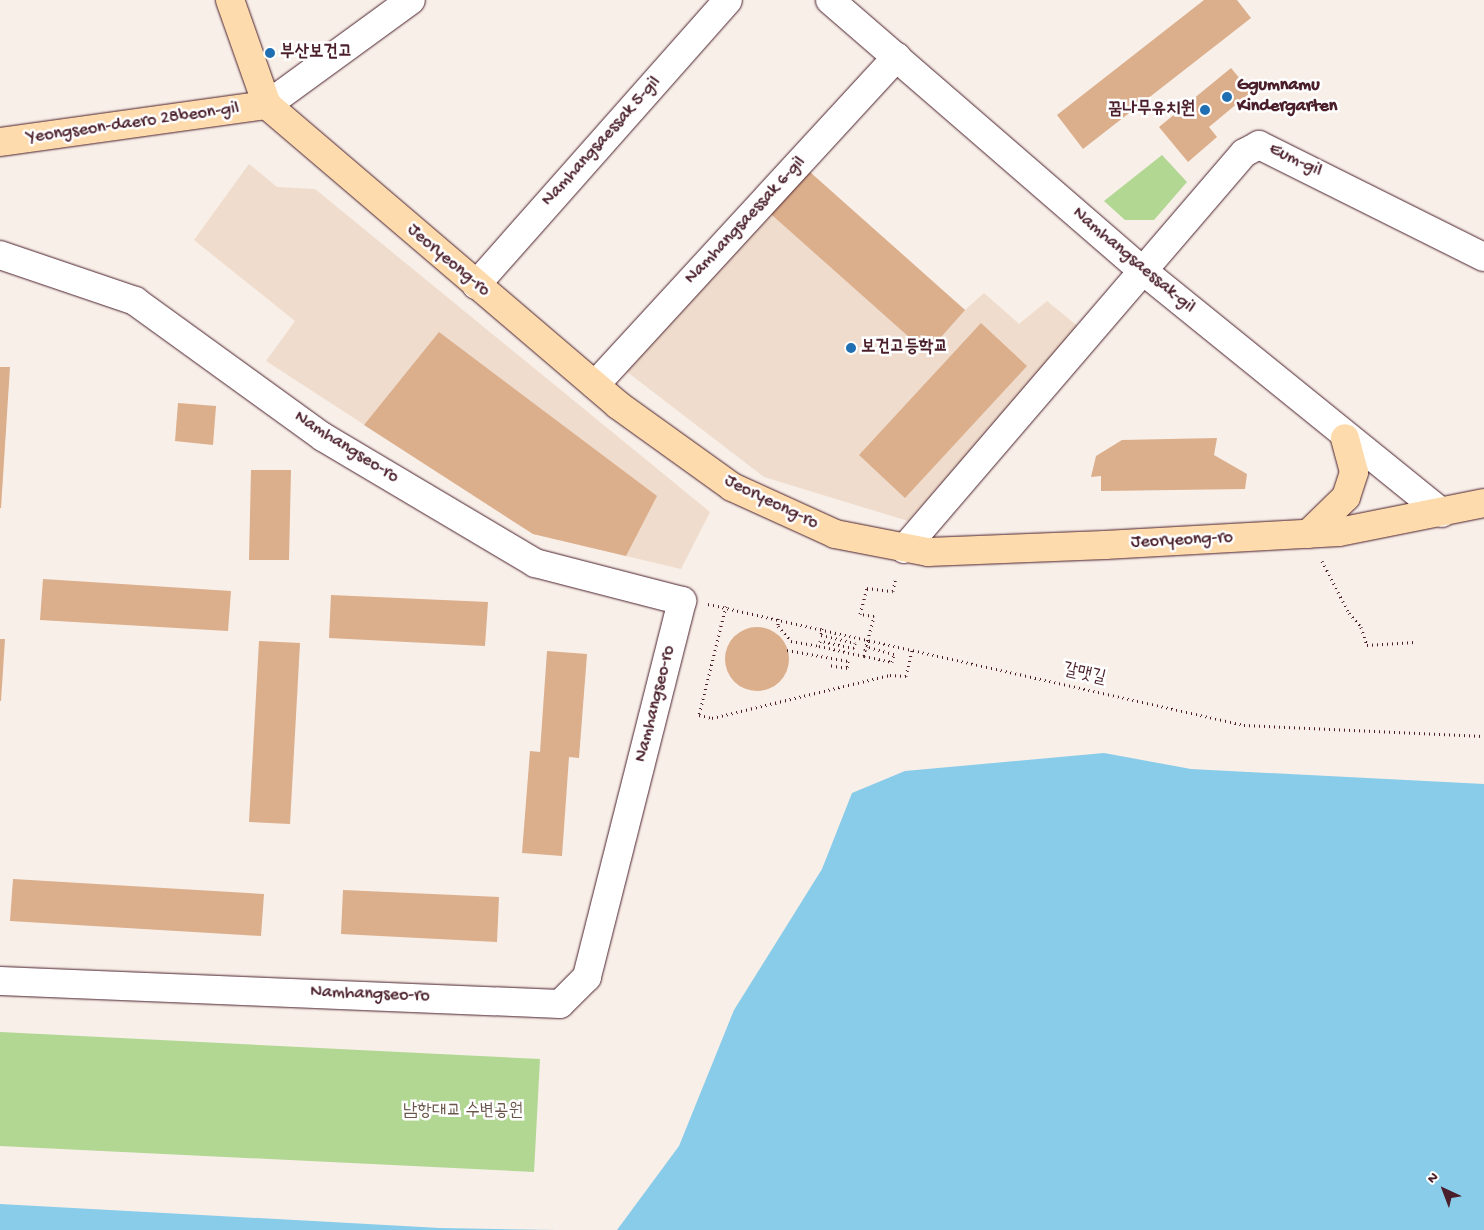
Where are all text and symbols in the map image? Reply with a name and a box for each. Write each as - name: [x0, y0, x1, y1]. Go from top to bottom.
- place label: 부산보건고: [280, 42, 352, 64]
- marker: 부산보건고: [264, 47, 276, 59]
- street label: Namhangsaessak 5-gil: [538, 72, 666, 212]
- place label: Ggumnamu Kindergarten: [1237, 76, 1337, 118]
- marker: Ggumnamu Kindergarten: [1221, 91, 1233, 103]
- street label: Yeongseon-daero 28beon-gil: [25, 98, 241, 150]
- place label: 꿈나무유치원: [1108, 99, 1195, 121]
- marker: 꿈나무유치원: [1199, 104, 1211, 116]
- street label: Eum-gil: [1265, 139, 1325, 183]
- street label: Namhangsaessak 6-gil: [681, 152, 811, 290]
- street label: Namhangsaessak-gil: [1067, 203, 1199, 319]
- street label: Jeoryeong-ro: [402, 220, 494, 302]
- place label: 보건고등학교: [861, 337, 948, 359]
- marker: 보건고등학교: [845, 342, 857, 354]
- street label: Namhangseo-ro: [290, 407, 402, 489]
- street label: Jeoryeong-ro: [720, 471, 822, 535]
- street label: Jeoryeong-ro: [1130, 528, 1234, 554]
- street label: Namhangseo-ro: [631, 643, 681, 765]
- street label: 갈맷길: [1060, 660, 1108, 690]
- street label: Namhangseo-ro: [310, 982, 430, 1008]
- park label: 남항대교 수변공원: [403, 1101, 523, 1123]
- north arrow: [1419, 1165, 1469, 1215]
- text: N: [1424, 1169, 1443, 1188]

